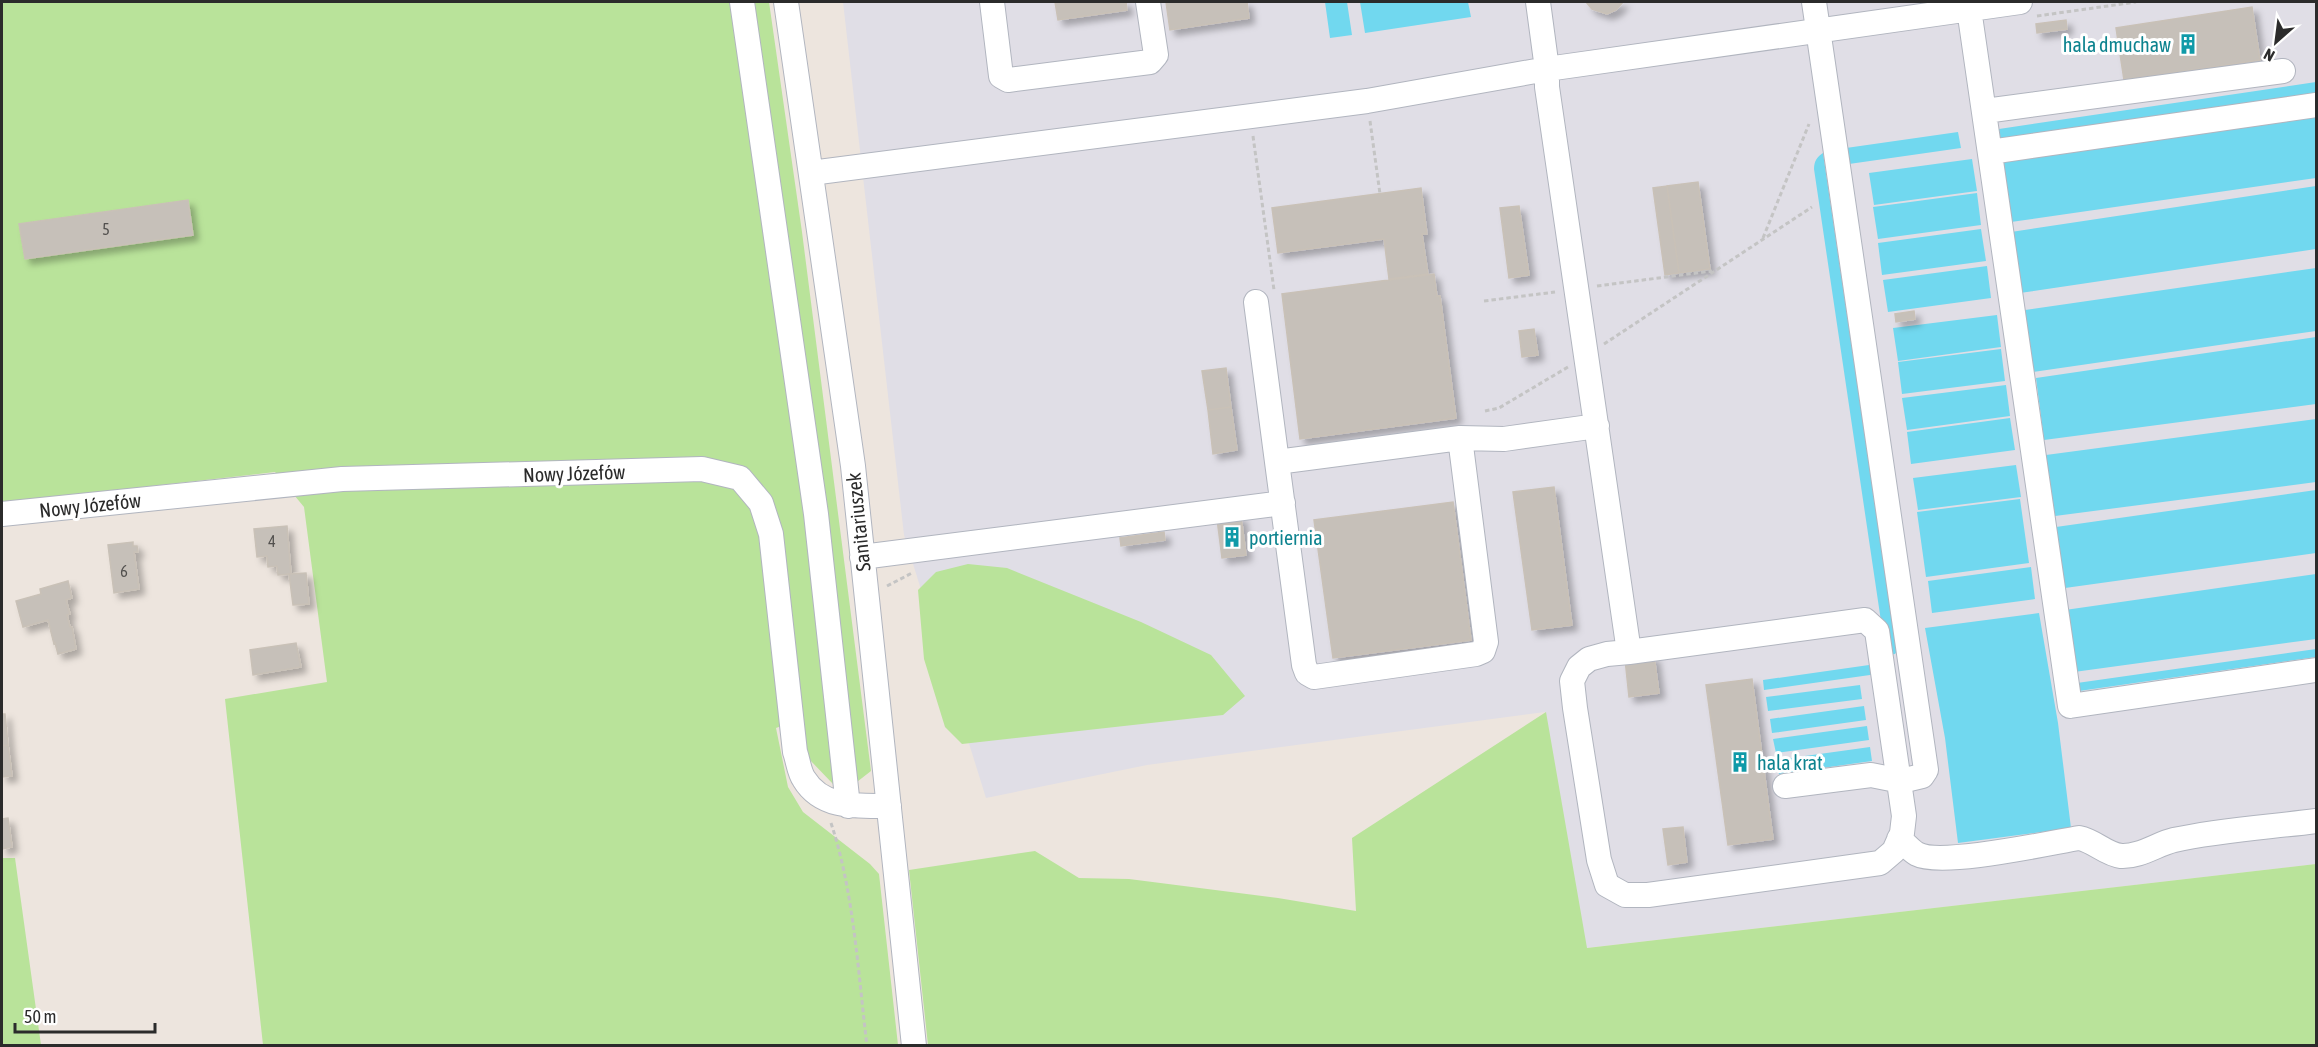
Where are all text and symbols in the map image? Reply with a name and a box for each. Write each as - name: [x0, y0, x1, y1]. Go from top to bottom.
- north arrow: [2246, 12, 2306, 72]
- building icon: hala dmuchaw: [2176, 32, 2200, 56]
- place label: hala dmuchaw: [2063, 33, 2171, 56]
- text: N: [2261, 45, 2277, 65]
- house number: 5: [102, 220, 110, 238]
- street label: Nowy Józefów: [522, 460, 626, 486]
- street label: Sanitariuszek: [841, 471, 875, 573]
- street label: Nowy Józefów: [38, 488, 142, 522]
- building icon: portiernia: [1220, 525, 1244, 549]
- place label: portiernia: [1249, 526, 1323, 549]
- house number: 4: [268, 532, 276, 550]
- house number: 6: [120, 562, 128, 580]
- building icon: hala krat: [1728, 750, 1752, 774]
- place label: hala krat: [1757, 751, 1823, 774]
- scale bar: [15, 996, 154, 1034]
- text: 50 m: [24, 1006, 56, 1027]

